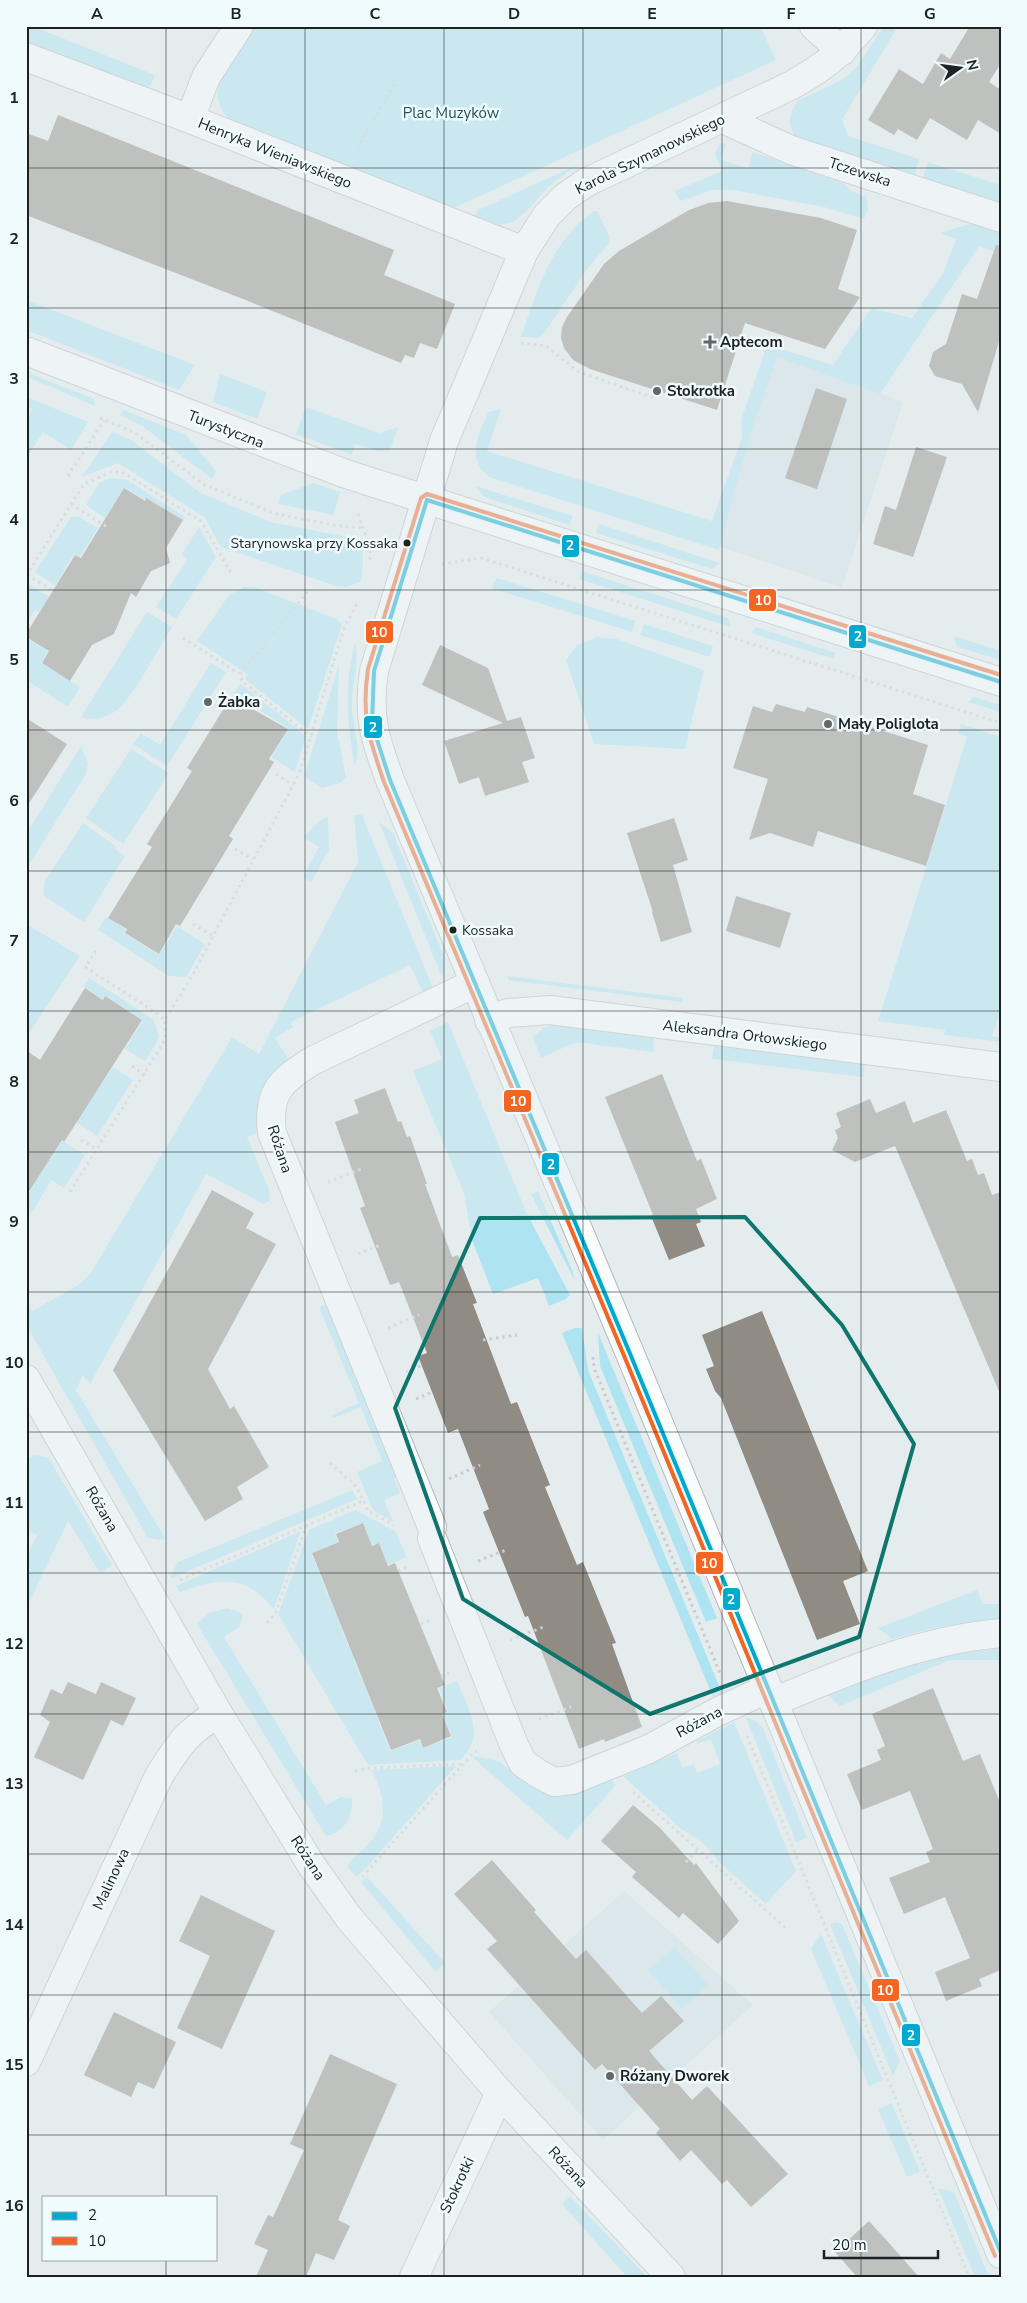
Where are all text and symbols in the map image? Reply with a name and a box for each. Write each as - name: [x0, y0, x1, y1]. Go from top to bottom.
- text: A: [91, 3, 103, 25]
- text: B: [230, 3, 242, 25]
- text: C: [370, 3, 381, 25]
- text: D: [508, 3, 520, 25]
- text: E: [647, 3, 657, 25]
- text: F: [787, 3, 796, 25]
- text: G: [924, 3, 936, 25]
- north arrow: [934, 42, 984, 92]
- text: N: [962, 58, 983, 72]
- text: 1: [9, 87, 19, 109]
- park label: Plac Muzyków: [403, 103, 500, 123]
- street label: Karola Szymanowskiego: [572, 109, 728, 199]
- street label: Henryka Wieniawskiego: [195, 113, 355, 193]
- street label: Tczewska: [826, 153, 894, 191]
- text: 2: [9, 228, 19, 250]
- place label: Aptecom: [720, 332, 783, 352]
- marker: Aptecom: [704, 336, 716, 348]
- text: 3: [9, 368, 19, 390]
- place label: Stokrotka: [667, 381, 735, 401]
- marker: Stokrotka: [651, 385, 663, 397]
- street label: Turystyczna: [185, 405, 267, 453]
- text: 4: [9, 509, 19, 531]
- place label: Starynowska przy Kossaka: [231, 534, 398, 553]
- line badge: 2: [561, 534, 580, 558]
- text: 2: [566, 536, 574, 555]
- marker: Starynowska przy Kossaka: [402, 538, 412, 548]
- line badge: 10: [748, 588, 777, 612]
- text: 10: [755, 591, 771, 610]
- line badge: 10: [365, 620, 394, 644]
- text: 10: [371, 623, 387, 642]
- line badge: 2: [848, 624, 867, 649]
- text: 2: [854, 627, 862, 646]
- text: 5: [9, 649, 19, 671]
- place label: Żabka: [218, 692, 260, 712]
- marker: Żabka: [202, 696, 214, 708]
- place label: Mały Poliglota: [838, 714, 939, 734]
- line badge: 2: [363, 715, 383, 739]
- text: 2: [369, 718, 377, 737]
- marker: Mały Poliglota: [822, 718, 834, 730]
- text: 6: [9, 790, 19, 812]
- place label: Kossaka: [462, 921, 514, 940]
- marker: Kossaka: [448, 925, 458, 935]
- text: 7: [9, 930, 19, 952]
- street label: Aleksandra Orłowskiego: [662, 1015, 828, 1055]
- text: 8: [9, 1071, 19, 1093]
- line badge: 10: [503, 1089, 532, 1113]
- text: 10: [510, 1092, 526, 1111]
- street label: Różana: [263, 1122, 297, 1176]
- line badge: 2: [541, 1152, 560, 1176]
- text: 2: [547, 1155, 555, 1174]
- text: 9: [9, 1211, 19, 1233]
- text: 10: [4, 1352, 24, 1374]
- street label: Różana: [81, 1483, 123, 1535]
- text: 11: [4, 1492, 24, 1514]
- line badge: 10: [695, 1551, 724, 1575]
- text: 10: [701, 1554, 717, 1573]
- line badge: 2: [722, 1587, 741, 1611]
- text: 2: [727, 1590, 735, 1609]
- text: 12: [4, 1633, 24, 1655]
- street label: Różana: [672, 1702, 726, 1742]
- text: 13: [4, 1773, 24, 1795]
- street label: Różana: [286, 1832, 330, 1884]
- street label: Malinowa: [88, 1845, 134, 1913]
- text: 14: [4, 1914, 24, 1936]
- line badge: 10: [871, 1978, 900, 2002]
- text: 10: [877, 1981, 893, 2000]
- line badge: 2: [901, 2023, 921, 2047]
- text: 2: [907, 2026, 915, 2045]
- text: 15: [4, 2054, 24, 2076]
- place label: Różany Dworek: [620, 2066, 730, 2086]
- marker: Różany Dworek: [604, 2070, 616, 2082]
- street label: Różana: [544, 2142, 592, 2192]
- street label: Stokrotki: [435, 2154, 479, 2216]
- text: 16: [4, 2195, 24, 2217]
- legend: [42, 2196, 218, 2260]
- text: 2: [88, 2205, 97, 2225]
- scale bar: [824, 2228, 938, 2260]
- text: 10: [88, 2231, 106, 2251]
- text: 20 m: [832, 2235, 867, 2255]

